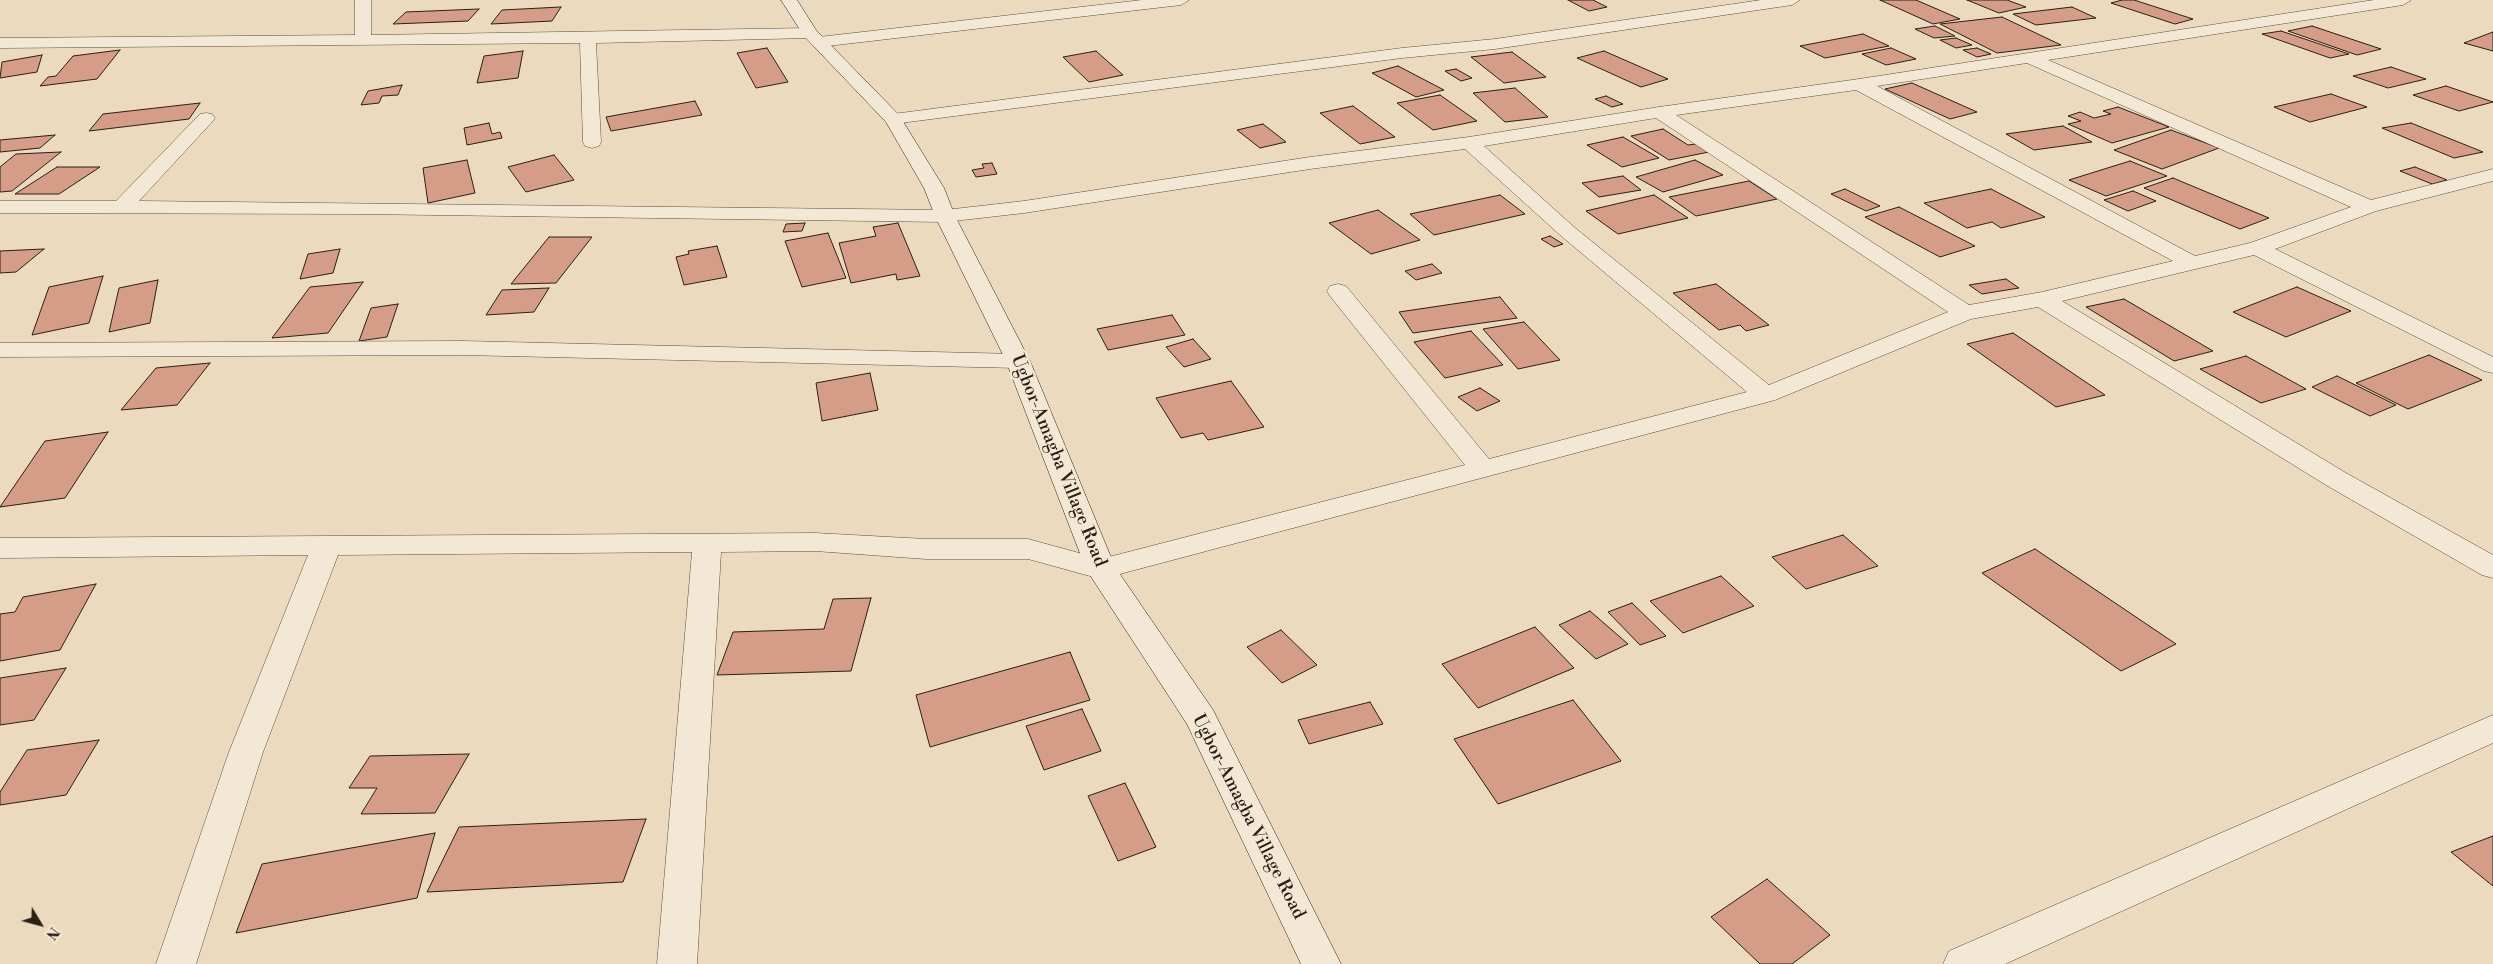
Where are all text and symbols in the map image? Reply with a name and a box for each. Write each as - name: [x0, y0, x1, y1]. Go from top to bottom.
- street label: Ugbor-Amagba Village Road: [1005, 352, 1111, 570]
- street label: Ugbor-Amagba Village Road: [1187, 711, 1309, 923]
- north arrow: [15, 899, 65, 949]
- text: N: [41, 923, 63, 943]

